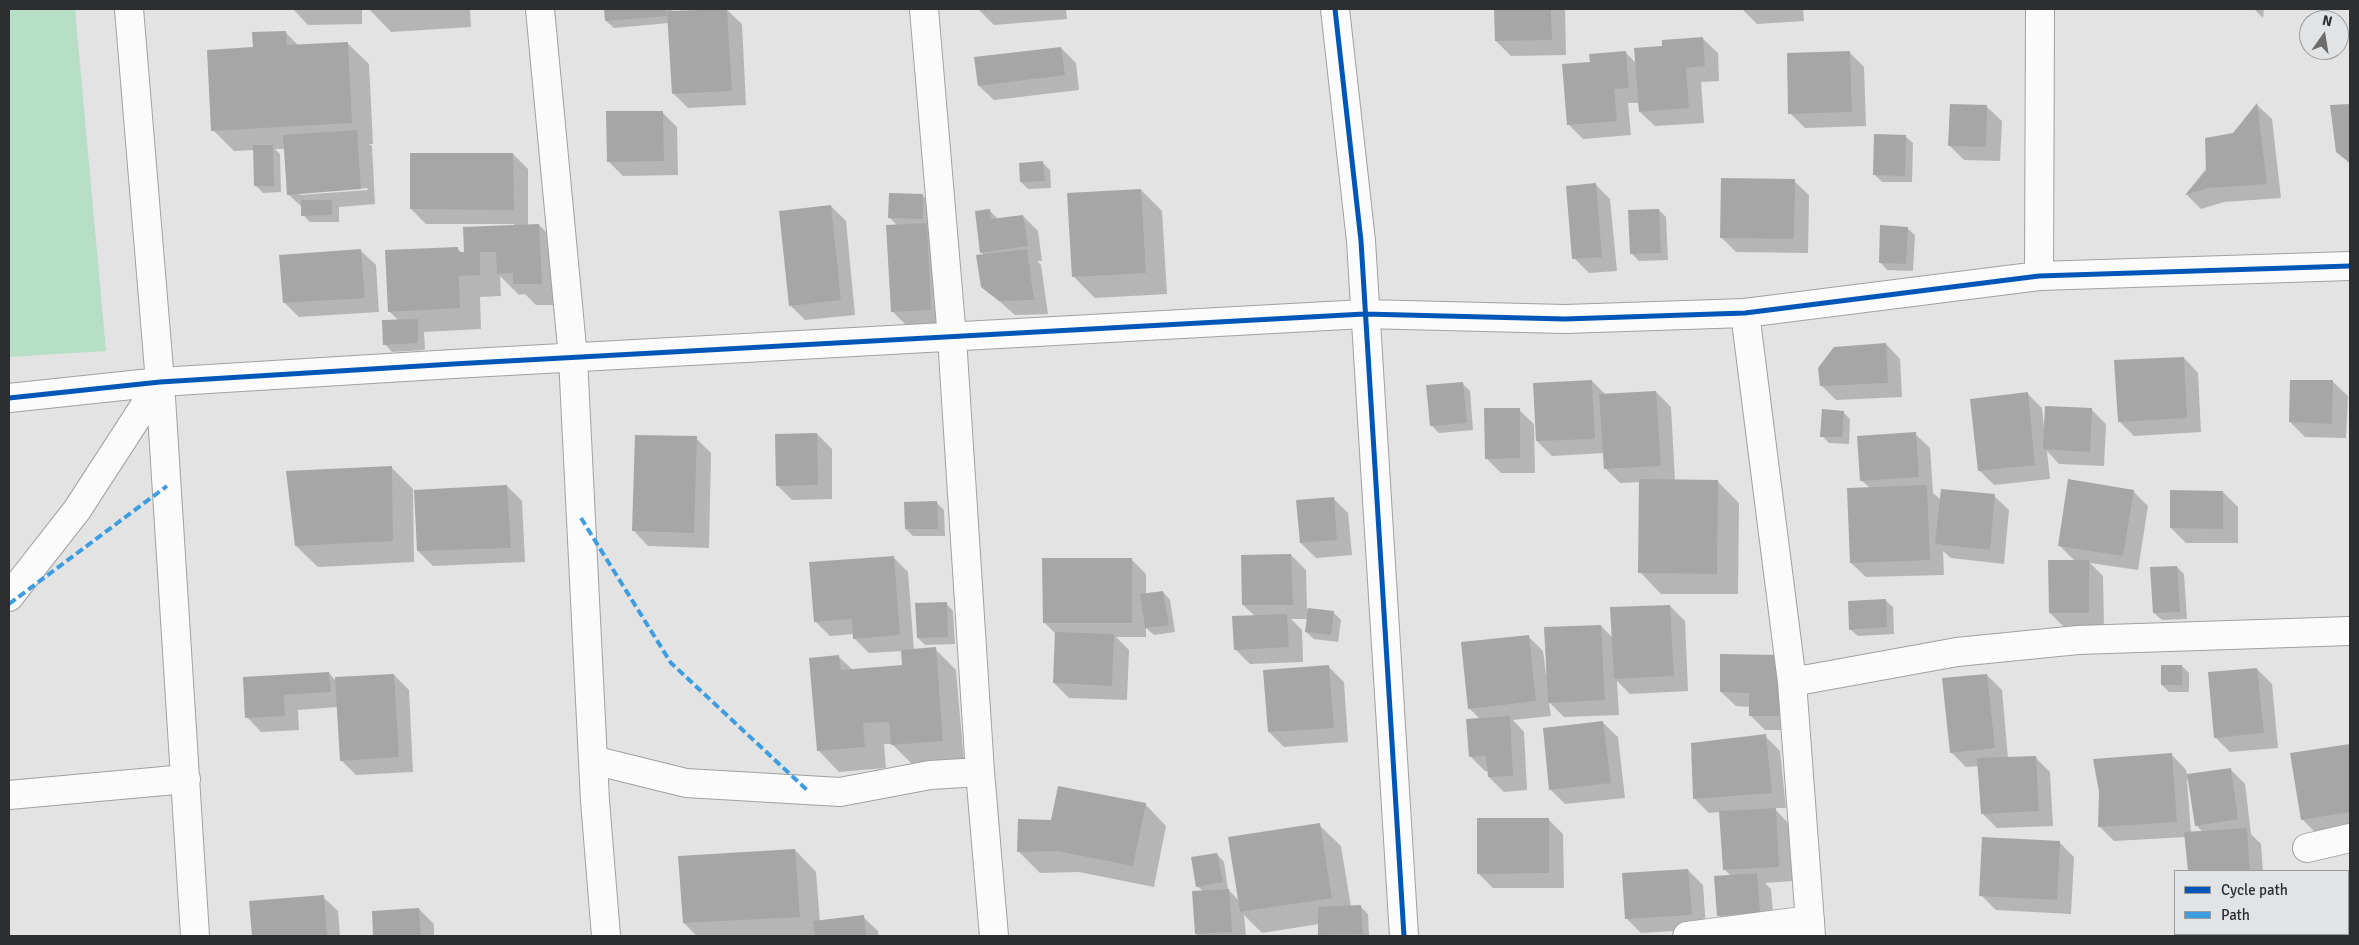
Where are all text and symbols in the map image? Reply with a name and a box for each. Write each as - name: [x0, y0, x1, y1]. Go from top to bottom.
- north arrow: [2299, 10, 2349, 60]
- text: N: [2321, 11, 2334, 30]
- legend: [2174, 870, 2349, 935]
- text: Cycle path: [2221, 881, 2288, 899]
- text: Path: [2221, 906, 2250, 924]

